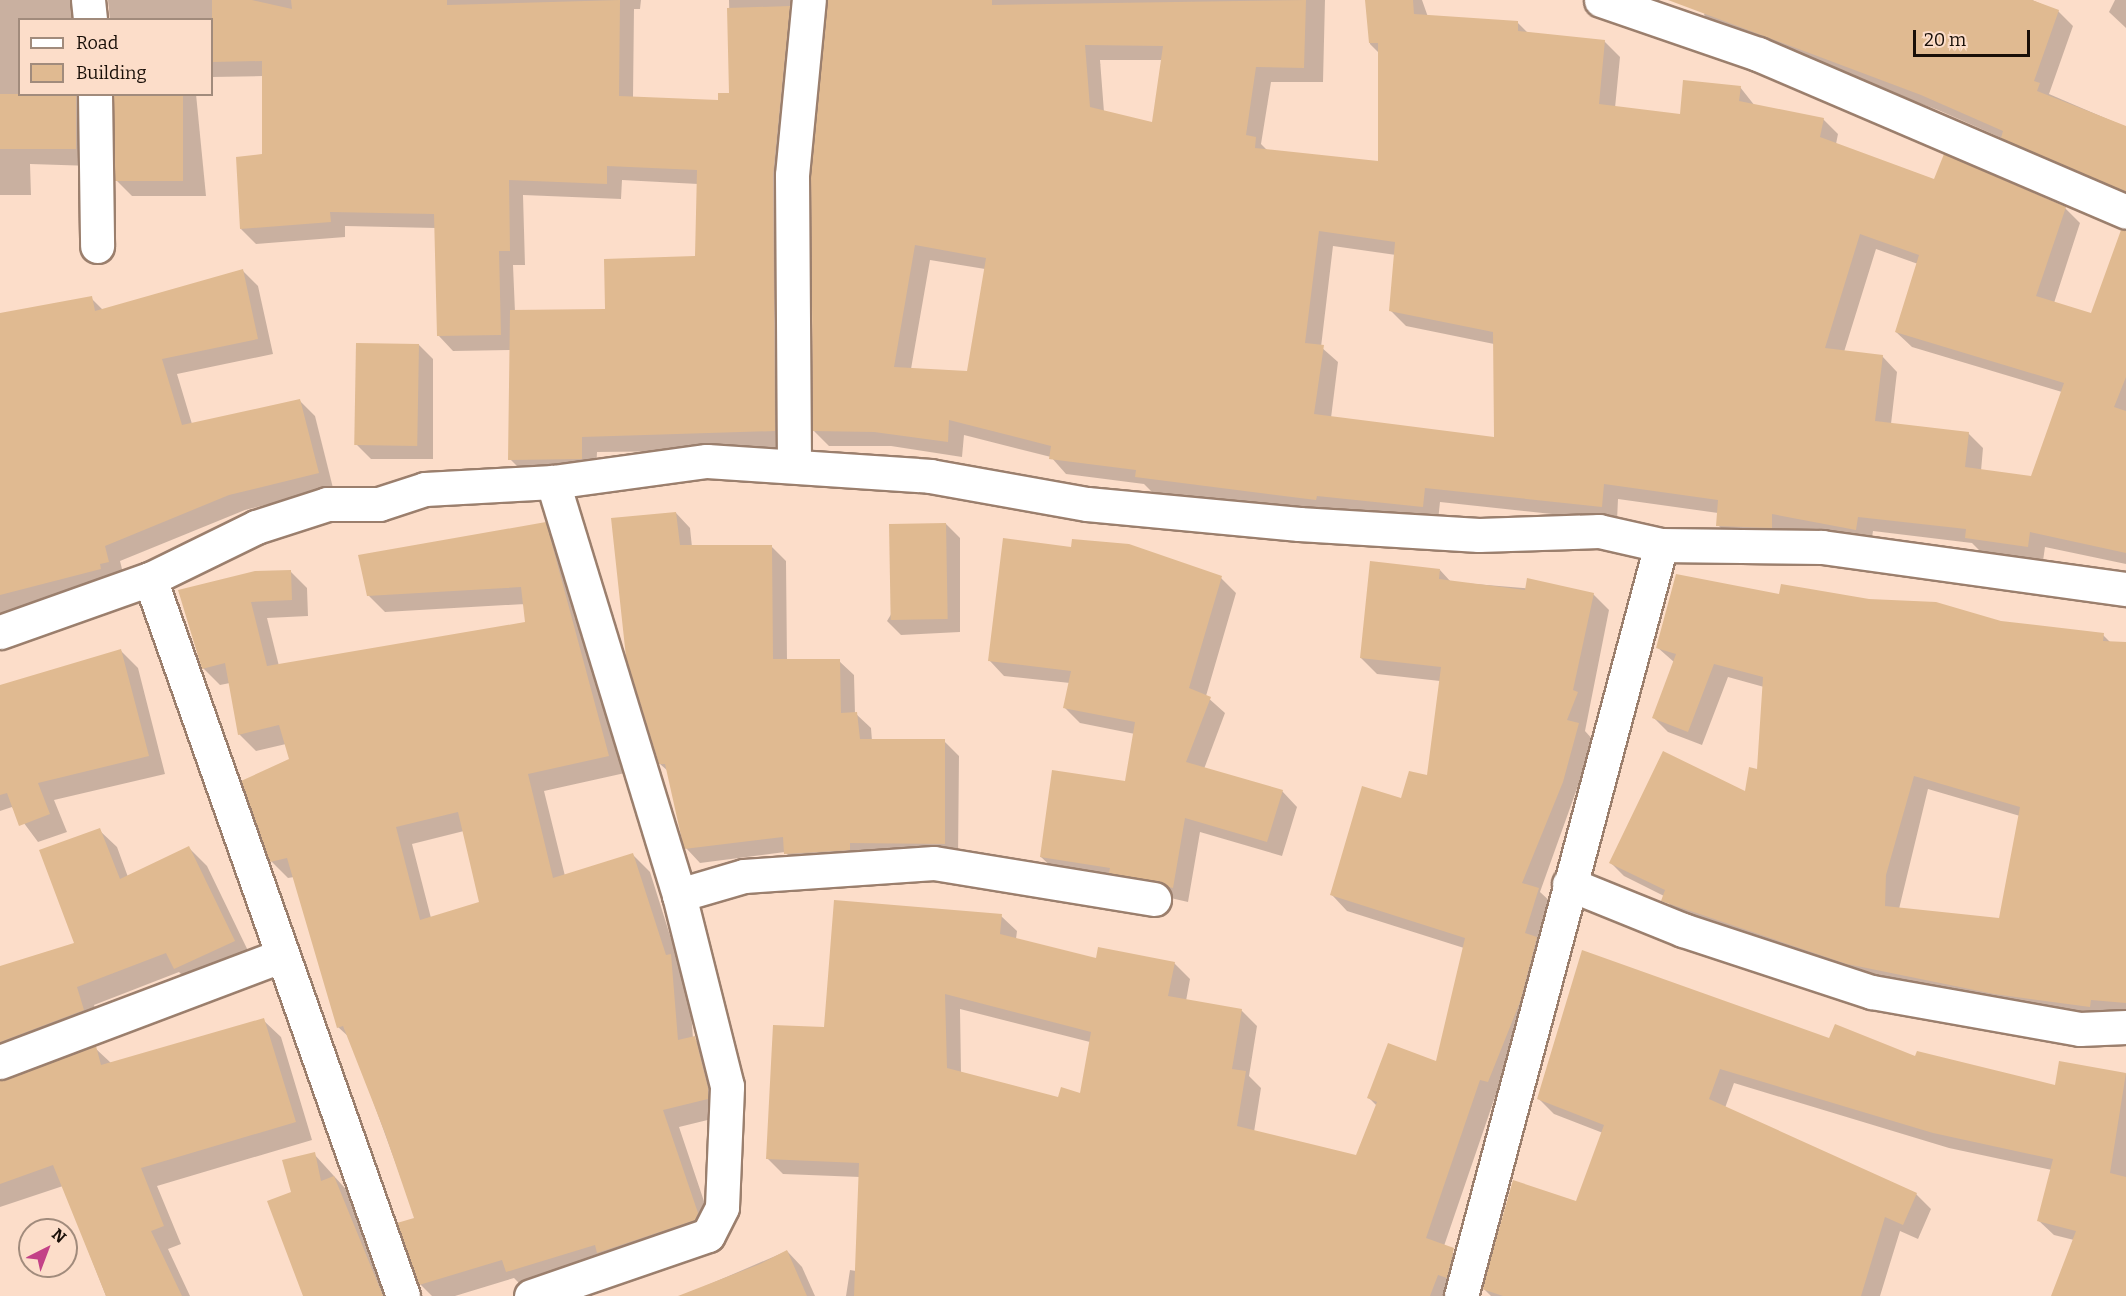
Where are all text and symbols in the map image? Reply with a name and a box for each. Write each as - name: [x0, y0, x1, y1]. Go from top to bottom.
- legend: [18, 18, 213, 96]
- scale bar: [1916, 18, 2033, 56]
- text: 20 m: [1924, 29, 1966, 51]
- text: Road: [76, 32, 118, 54]
- text: Building: [76, 62, 147, 84]
- north arrow: [18, 1218, 78, 1278]
- text: N: [48, 1225, 70, 1247]

